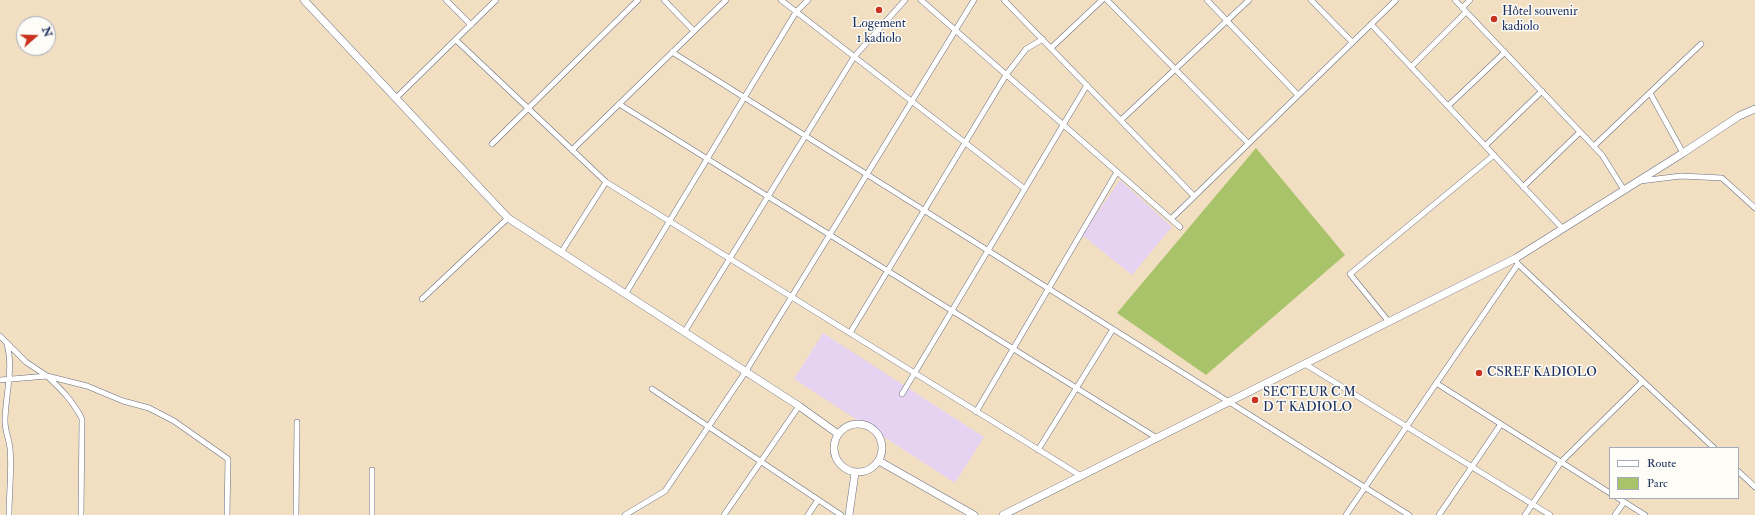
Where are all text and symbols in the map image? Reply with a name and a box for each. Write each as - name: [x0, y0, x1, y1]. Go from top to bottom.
- place label: Hôtel souvenir kadiolo: [1502, 4, 1578, 35]
- marker: Logement 1 kadiolo: [874, 5, 884, 15]
- marker: Hôtel souvenir kadiolo: [1489, 14, 1499, 24]
- north arrow: [16, 16, 56, 56]
- place label: Logement 1 kadiolo: [852, 16, 906, 47]
- text: N: [39, 25, 55, 39]
- place label: CSREF KADIOLO: [1487, 365, 1597, 381]
- marker: CSREF KADIOLO: [1474, 368, 1484, 378]
- place label: SECTEUR C M D T KADIOLO: [1263, 385, 1356, 416]
- marker: SECTEUR C M D T KADIOLO: [1250, 395, 1260, 405]
- legend: [1609, 447, 1739, 499]
- text: Route: [1647, 456, 1676, 471]
- text: Parc: [1647, 476, 1668, 491]

